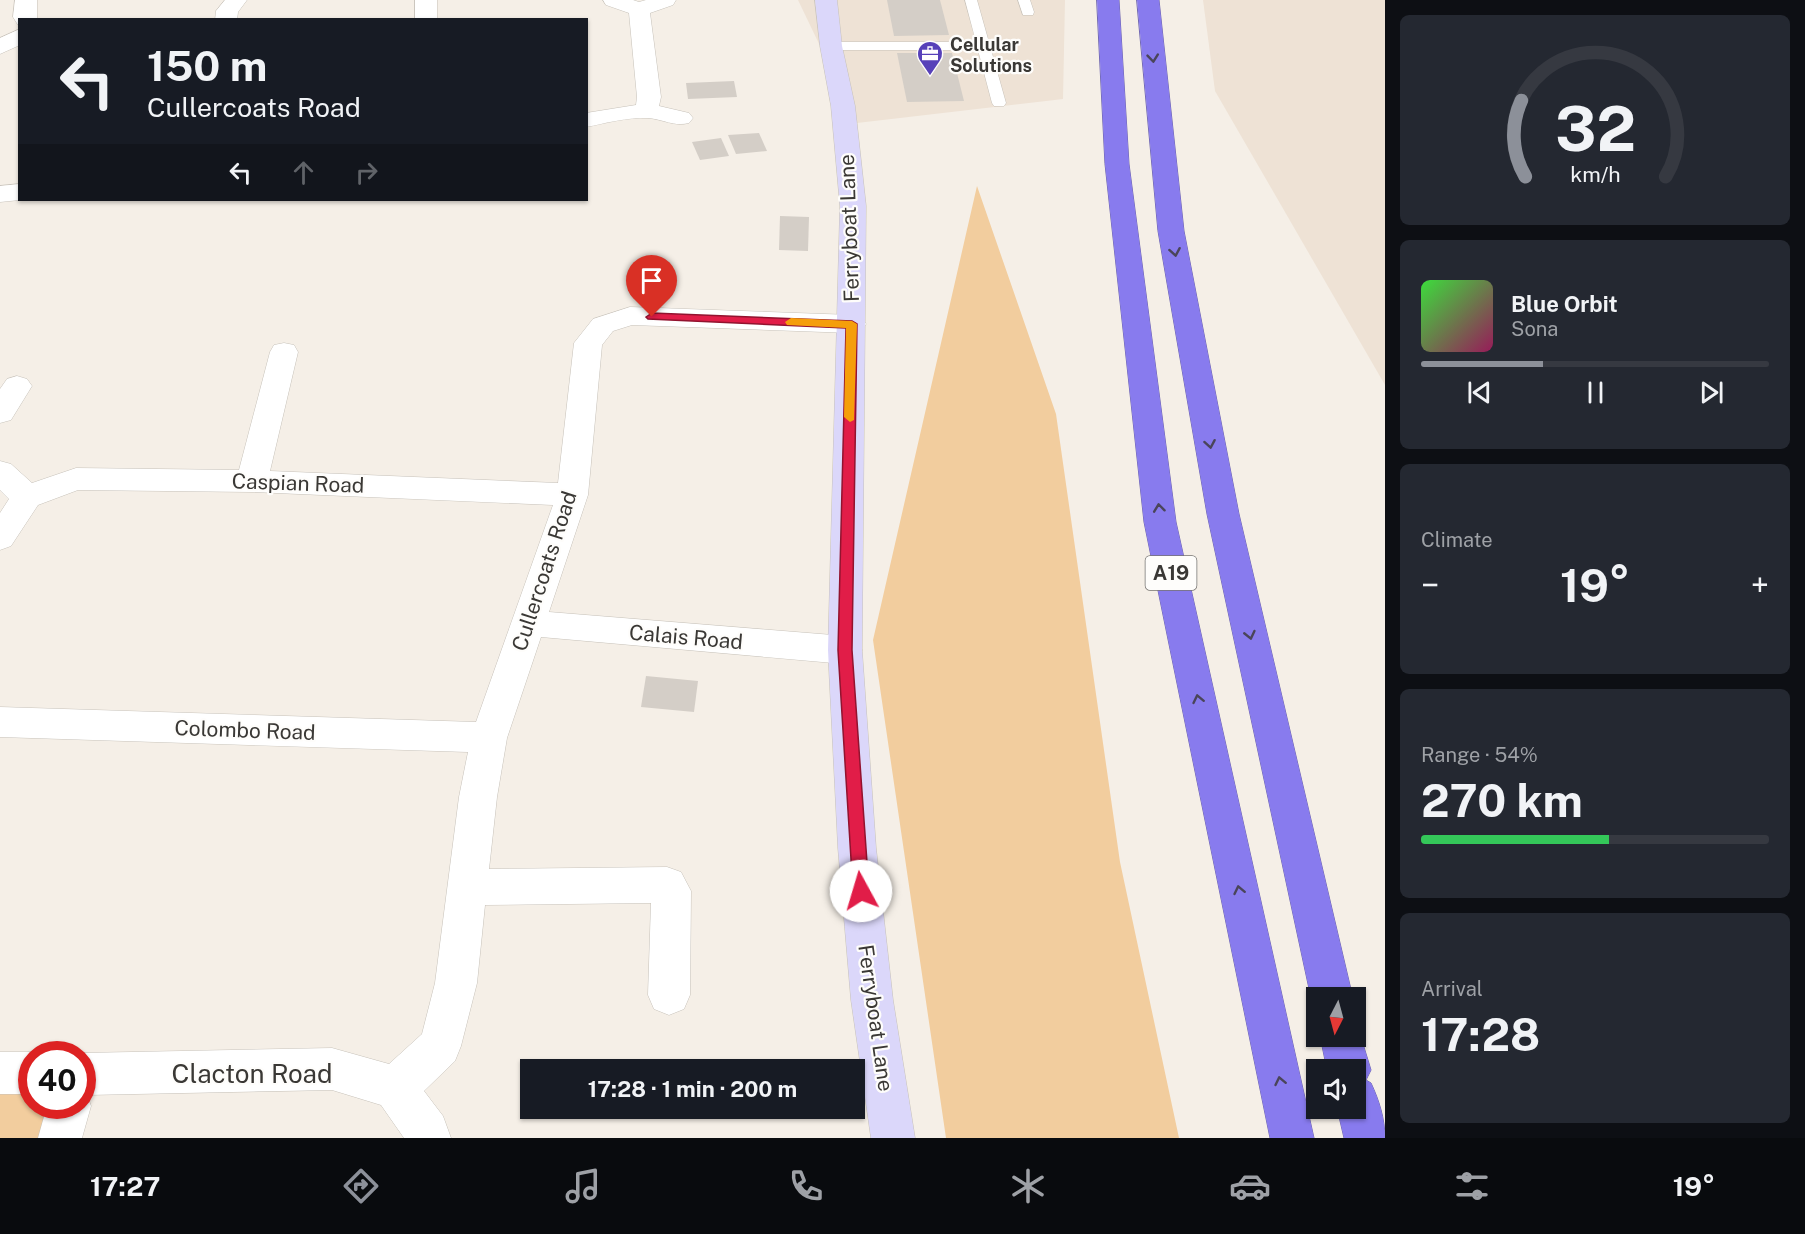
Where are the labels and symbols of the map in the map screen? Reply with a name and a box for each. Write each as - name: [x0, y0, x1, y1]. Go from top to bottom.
- place label: Cellular Solutions: [950, 34, 1032, 76]
- office icon: Cellular Solutions: [915, 39, 945, 77]
- one-way arrow: [1146, 54, 1158, 63]
- street label: Ferryboat Lane: [834, 154, 864, 302]
- one-way arrow: [1168, 247, 1181, 257]
- pin: [626, 255, 677, 317]
- one-way arrow: [1203, 438, 1216, 448]
- street label: Caspian Road: [231, 468, 365, 498]
- street label: Cullercoats Road: [506, 488, 582, 654]
- one-way arrow: [1153, 504, 1165, 513]
- road number: A19: [1146, 556, 1196, 590]
- street label: Calais Road: [628, 620, 744, 654]
- one-way arrow: [1243, 629, 1256, 639]
- one-way arrow: [1192, 695, 1205, 705]
- street label: Colombo Road: [174, 715, 316, 745]
- position arrow: [829, 859, 893, 923]
- one-way arrow: [1233, 885, 1246, 895]
- street label: Ferryboat Lane: [853, 943, 899, 1093]
- north arrow: [1306, 987, 1366, 1047]
- speed limit sign: 40: [18, 1041, 96, 1119]
- street label: Clacton Road: [172, 1058, 332, 1089]
- one-way arrow: [1274, 1076, 1287, 1086]

